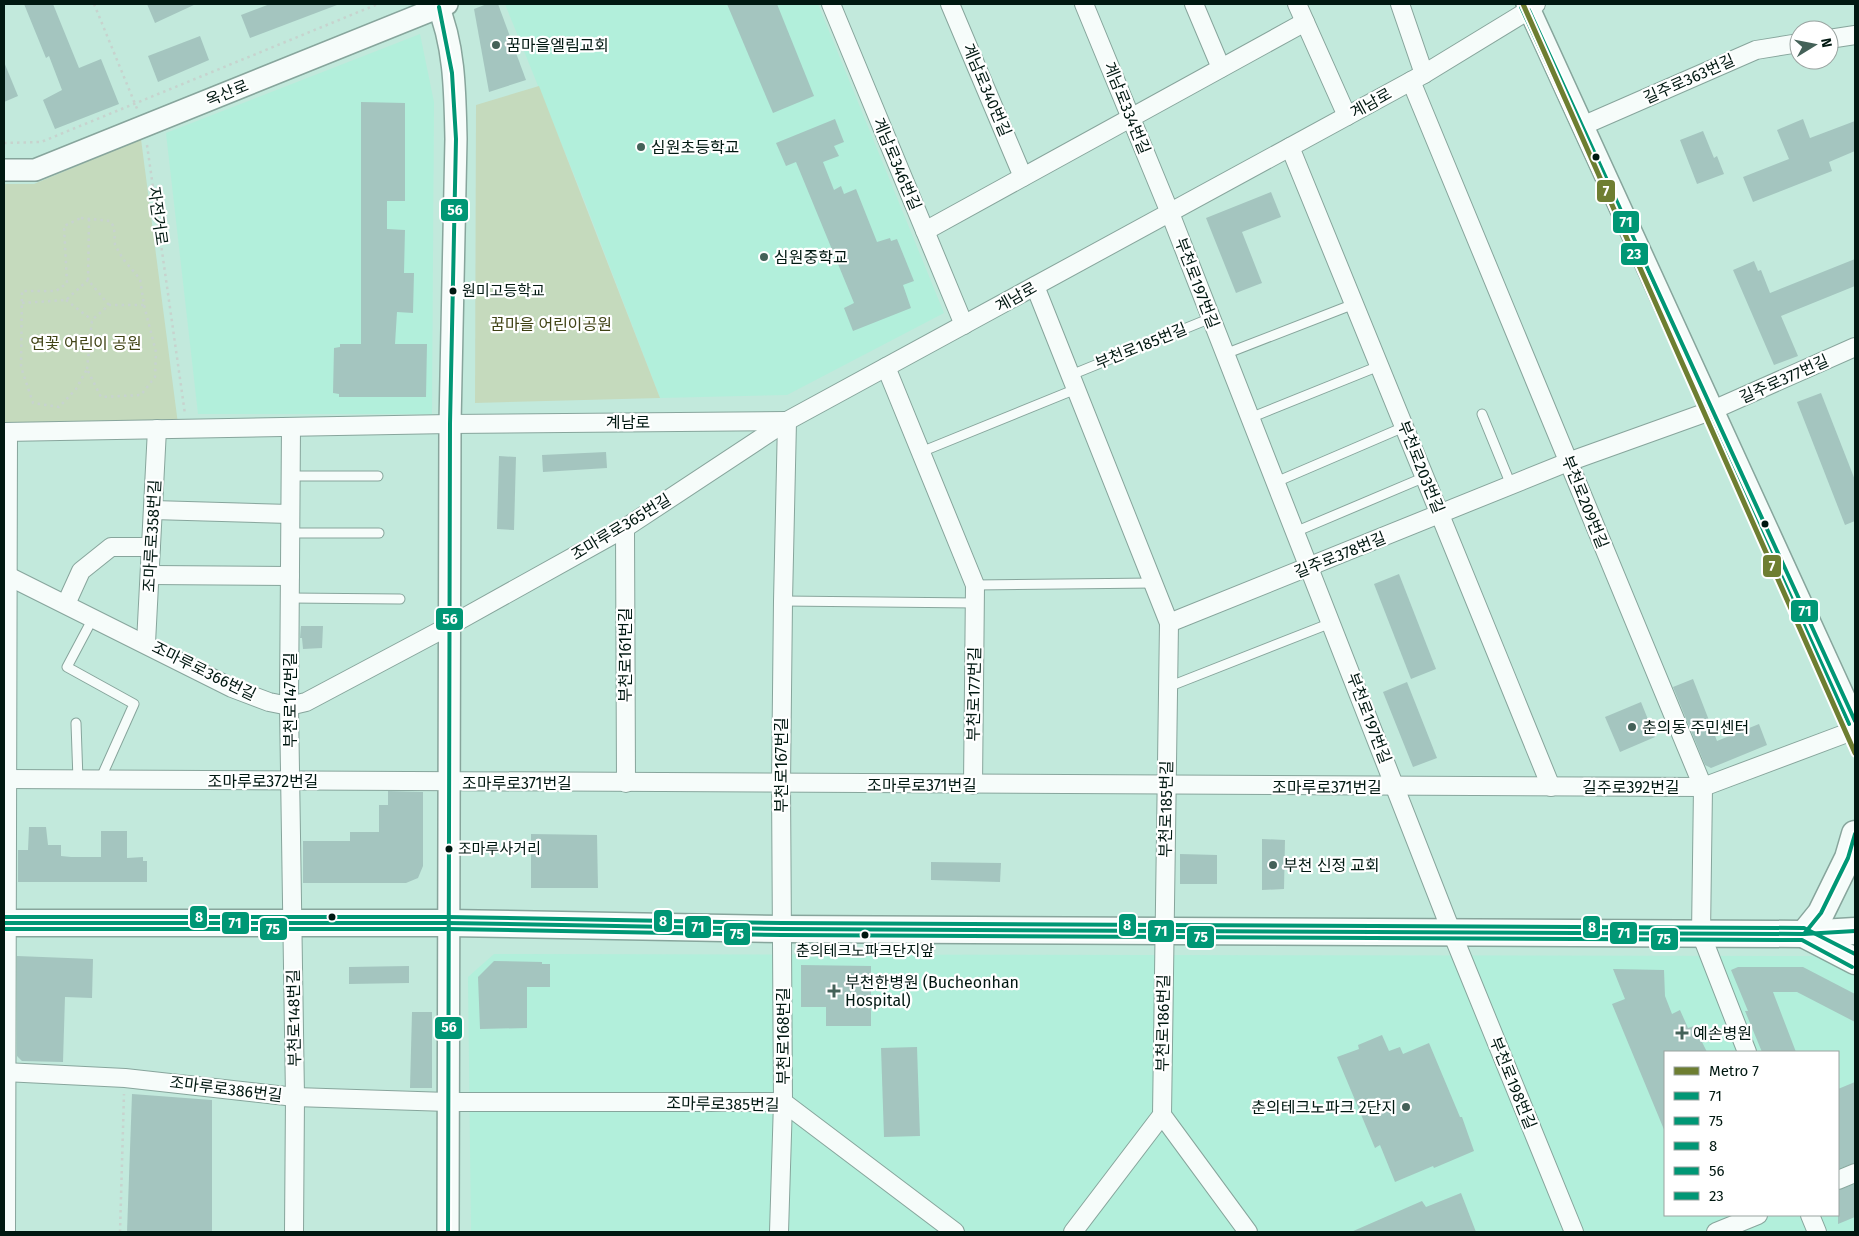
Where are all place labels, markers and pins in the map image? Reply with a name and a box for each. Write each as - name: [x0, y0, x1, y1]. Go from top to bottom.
- place label: 꿈마을엘림교회: [506, 36, 609, 55]
- marker: 꿈마을엘림교회: [490, 39, 502, 51]
- place label: 심원초등학교: [651, 138, 739, 157]
- marker: 심원초등학교: [635, 141, 647, 153]
- unlabelled marker: [1591, 152, 1601, 162]
- place label: 심원중학교: [774, 248, 848, 267]
- marker: 심원중학교: [758, 251, 770, 263]
- place label: 원미고등학교: [462, 282, 545, 300]
- marker: 원미고등학교: [448, 286, 458, 296]
- unlabelled marker: [1760, 519, 1770, 529]
- place label: 춘의동 주민센터: [1642, 718, 1749, 737]
- marker: 춘의동 주민센터: [1626, 721, 1638, 733]
- place label: 조마루사거리: [458, 840, 541, 858]
- marker: 조마루사거리: [444, 844, 454, 854]
- place label: 부천 신정 교회: [1283, 856, 1380, 875]
- marker: 부천 신정 교회: [1267, 859, 1279, 871]
- unlabelled marker: [327, 912, 337, 922]
- marker: 춘의테크노파크단지앞: [860, 930, 870, 940]
- place label: 춘의테크노파크단지앞: [796, 942, 934, 960]
- place label: 부천한병원 (Bucheonhan Hospital): [845, 973, 1019, 1010]
- marker: 부천한병원 (Bucheonhan Hospital): [827, 984, 841, 998]
- place label: 예손병원: [1693, 1024, 1752, 1043]
- marker: 예손병원: [1675, 1026, 1689, 1040]
- place label: 춘의테크노파크 2단지: [1251, 1098, 1396, 1117]
- marker: 춘의테크노파크 2단지: [1400, 1101, 1412, 1113]

